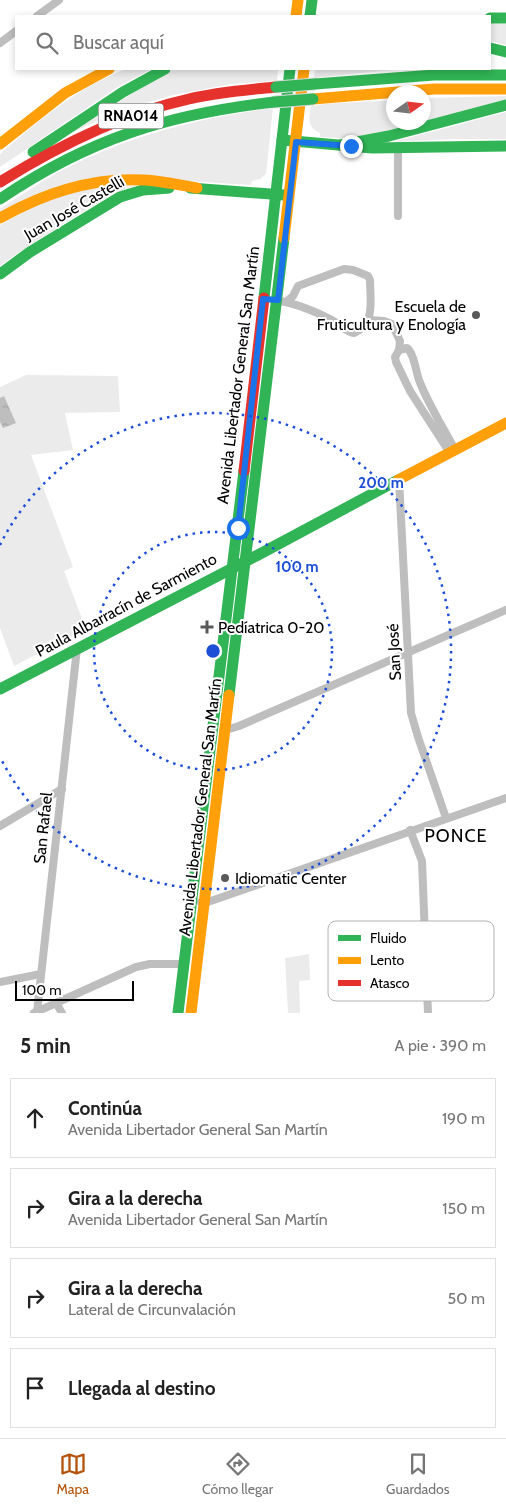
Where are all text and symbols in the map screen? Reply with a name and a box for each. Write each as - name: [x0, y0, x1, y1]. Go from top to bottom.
- search box: [15, 15, 491, 70]
- icon: search: [33, 29, 61, 57]
- text: Buscar aquí: [73, 31, 164, 54]
- north arrow: [386, 85, 431, 130]
- road number: RNA014: [98, 104, 164, 128]
- route end: [340, 135, 363, 158]
- street label: Juan José Castelli: [20, 172, 127, 245]
- street label: Avenida Libertador General San Martín: [213, 245, 263, 505]
- place label: Escuela de Fruticultura y Enología: [317, 297, 466, 334]
- marker: Escuela de Fruticultura y Enología: [470, 309, 482, 321]
- text: 200 m: [358, 474, 404, 492]
- route start: [227, 517, 250, 540]
- street label: Paula Albarracín de Sarmiento: [32, 549, 220, 661]
- text: 100 m: [275, 558, 319, 576]
- place label: Pedíatrica 0-20: [218, 618, 325, 637]
- marker: Pedíatrica 0-20: [200, 620, 214, 634]
- street label: San José: [383, 623, 405, 681]
- centre of rings: [204, 642, 222, 660]
- street label: Avenida Libertador General San Martín: [175, 677, 225, 937]
- street label: San Rafael: [30, 791, 56, 865]
- district label: PONCE: [425, 825, 487, 847]
- place label: Idiomatic Center: [235, 869, 347, 888]
- marker: Idiomatic Center: [219, 872, 231, 884]
- legend: [328, 921, 494, 1001]
- text: Fluido: [370, 929, 407, 947]
- text: Lento: [370, 951, 404, 969]
- text: Atasco: [370, 974, 410, 992]
- scale bar: [15, 978, 134, 1001]
- text: 100 m: [22, 981, 62, 999]
- text: 5 min: [20, 1033, 71, 1058]
- text: A pie · 390 m: [394, 1036, 486, 1055]
- text: Continúa: [68, 1097, 142, 1120]
- icon: ahead: [21, 1104, 49, 1132]
- text: 190 m: [442, 1109, 485, 1128]
- text: Avenida Libertador General San Martín: [68, 1120, 328, 1139]
- text: Gira a la derecha: [68, 1187, 203, 1210]
- icon: right: [21, 1194, 49, 1222]
- text: 150 m: [442, 1199, 485, 1218]
- text: Avenida Libertador General San Martín: [68, 1210, 328, 1229]
- text: Gira a la derecha: [68, 1277, 203, 1300]
- icon: right: [21, 1284, 49, 1312]
- text: 50 m: [448, 1289, 485, 1308]
- text: Lateral de Circunvalación: [68, 1300, 236, 1319]
- icon: arrive: [21, 1374, 49, 1402]
- text: Llegada al destino: [68, 1377, 215, 1400]
- tab: Mapa: [57, 1450, 89, 1498]
- tab: Cómo llegar: [202, 1450, 273, 1498]
- tab: Guardados: [386, 1450, 449, 1498]

